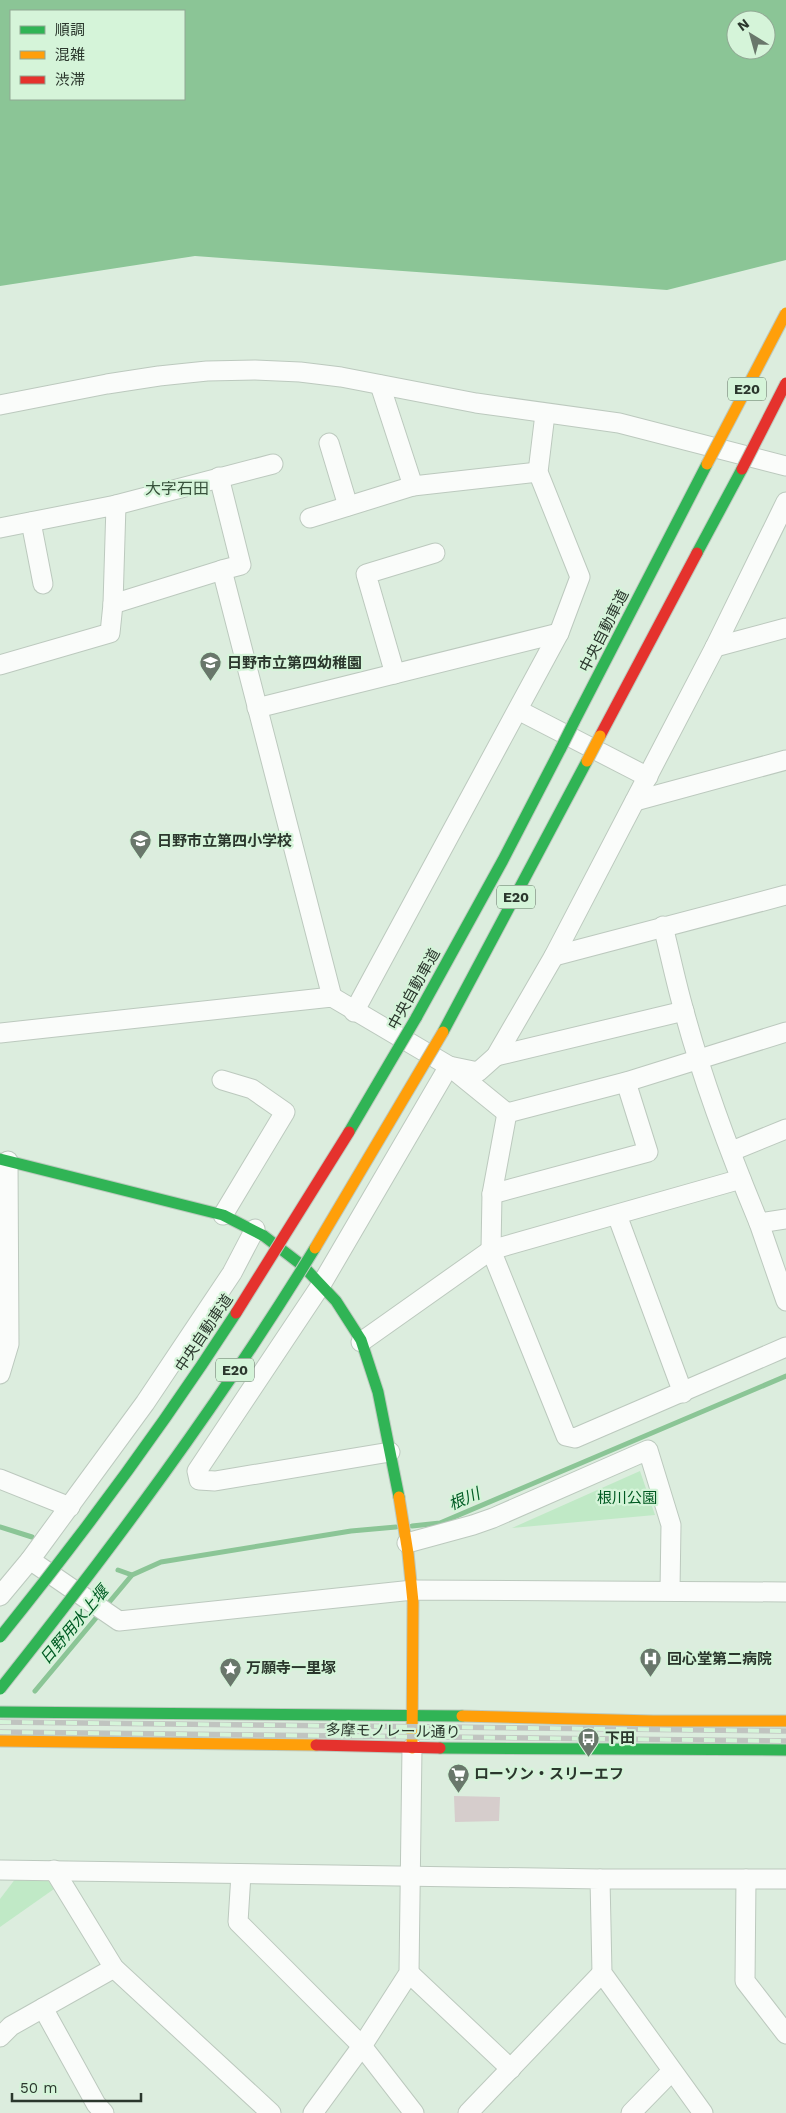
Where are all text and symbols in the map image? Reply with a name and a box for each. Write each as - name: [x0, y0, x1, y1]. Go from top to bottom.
- legend: [10, 10, 185, 100]
- north arrow: [726, 10, 776, 60]
- text: N: [734, 15, 752, 34]
- text: 順調: [55, 21, 85, 39]
- text: 混雑: [55, 46, 85, 64]
- text: 渋滞: [55, 71, 85, 89]
- road number: E20: [728, 378, 766, 400]
- district label: 大字石田: [145, 479, 209, 498]
- street label: 中央自動車道: [576, 587, 632, 675]
- school or university icon: 日野市立第四幼稚園: [199, 651, 223, 682]
- place label: 日野市立第四幼稚園: [227, 654, 362, 672]
- school or university icon: 日野市立第四小学校: [129, 829, 153, 860]
- place label: 日野市立第四小学校: [157, 832, 292, 850]
- road number: E20: [497, 886, 535, 909]
- street label: 中央自動車道: [384, 945, 444, 1033]
- street label: 中央自動車道: [171, 1291, 237, 1375]
- road number: E20: [216, 1358, 254, 1382]
- water label: 根川: [446, 1483, 484, 1514]
- park label: 根川公園: [597, 1489, 657, 1507]
- water label: 日野用水上堰: [36, 1580, 114, 1668]
- hospital icon: 回心堂第二病院: [639, 1647, 663, 1678]
- place label: 回心堂第二病院: [667, 1650, 772, 1668]
- place icon: 万願寺一里塚: [218, 1656, 242, 1687]
- place label: 万願寺一里塚: [246, 1659, 336, 1677]
- street label: 多摩モノレール通り: [325, 1721, 461, 1741]
- bus stop icon: 下田: [577, 1726, 601, 1757]
- place label: 下田: [605, 1729, 635, 1747]
- supermarket icon: ローソン・スリーエフ: [446, 1762, 470, 1793]
- place label: ローソン・スリーエフ: [474, 1765, 624, 1783]
- scale bar: [12, 2070, 141, 2102]
- text: 50 m: [20, 2079, 57, 2097]

